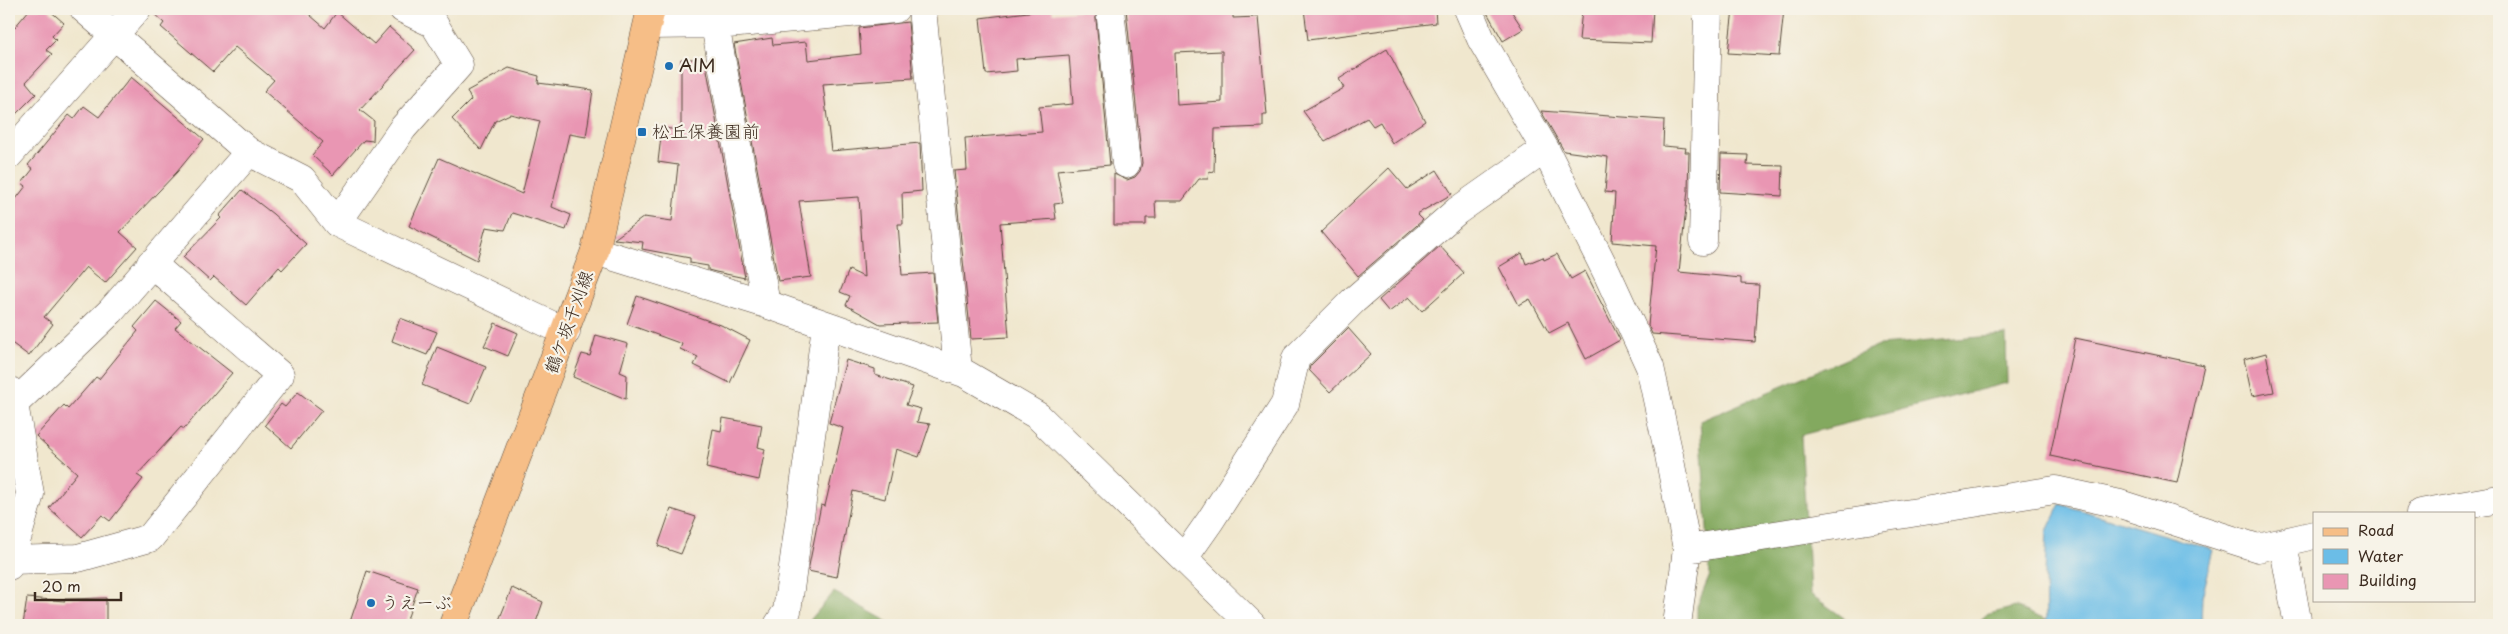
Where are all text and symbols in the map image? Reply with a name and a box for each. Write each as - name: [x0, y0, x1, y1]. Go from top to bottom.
- place label: AIM: [679, 51, 716, 78]
- marker: AIM: [663, 60, 675, 72]
- place label: 松丘保養園前: [652, 117, 760, 144]
- marker: 松丘保養園前: [636, 126, 648, 138]
- street label: 鶴ケ坂千刈線: [536, 266, 599, 377]
- legend: [2313, 512, 2476, 602]
- text: Road: [2358, 518, 2394, 541]
- text: Water: [2358, 544, 2403, 567]
- text: Building: [2358, 568, 2417, 591]
- scale bar: [35, 569, 121, 601]
- text: 20 m: [42, 574, 81, 597]
- place label: うえーぶ: [381, 588, 452, 615]
- marker: うえーぶ: [365, 597, 377, 609]

